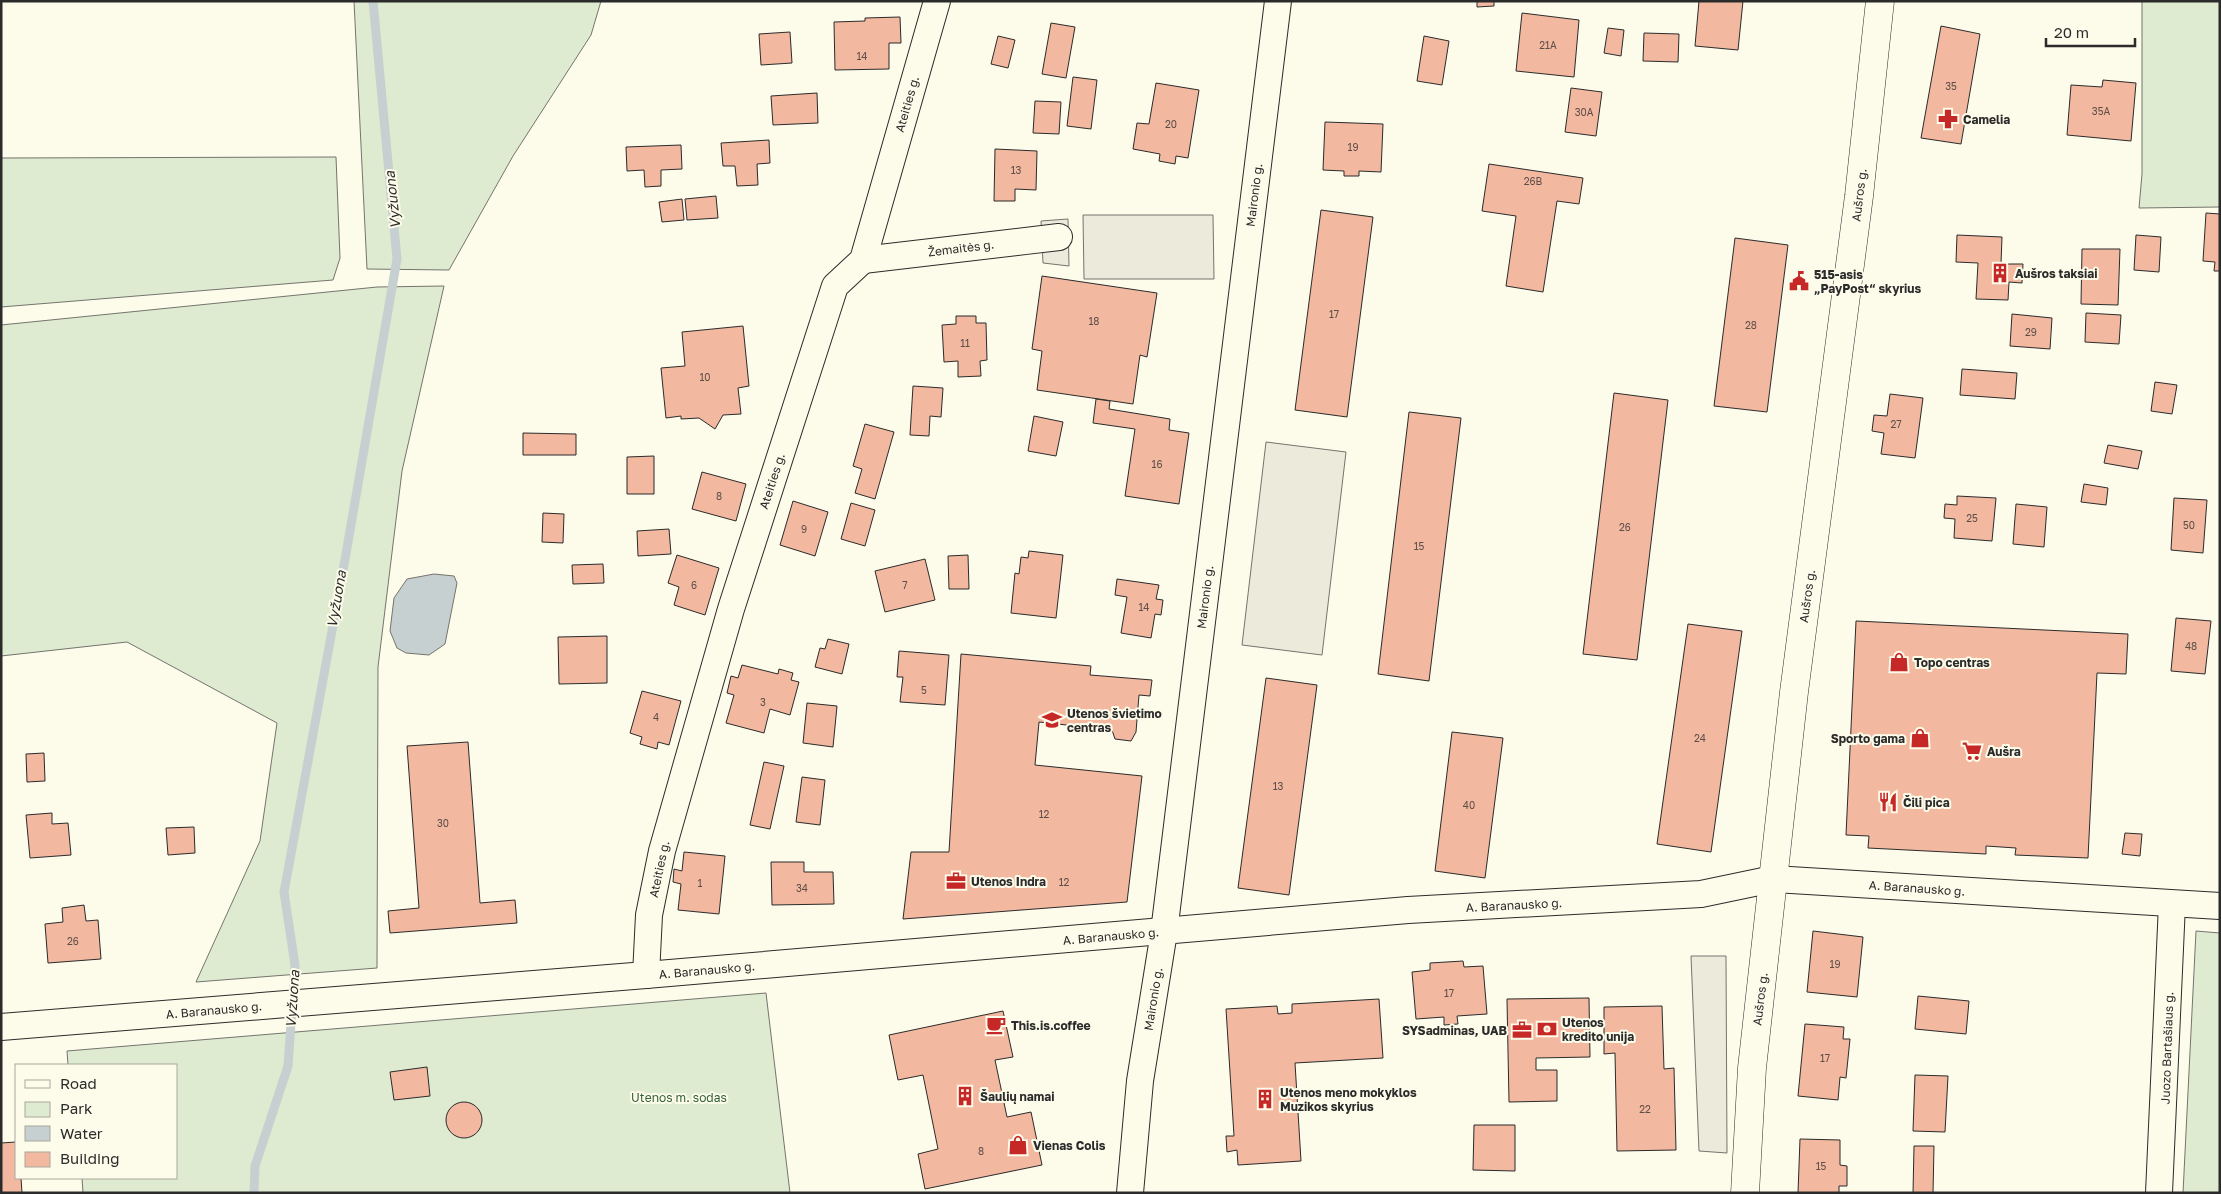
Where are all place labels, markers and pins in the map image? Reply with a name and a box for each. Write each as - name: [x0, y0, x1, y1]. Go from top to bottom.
- pharmacy icon: Camelia: [1937, 108, 1959, 130]
- place label: Camelia: [1963, 112, 2010, 127]
- building icon: Aušros taksiai: [1989, 262, 2011, 284]
- place label: Aušros taksiai: [2015, 266, 2098, 281]
- place label: 515-asis „PayPost“ skyrius: [1814, 267, 1921, 296]
- public building icon: 515-asis „PayPost“ skyrius: [1788, 270, 1810, 292]
- shop icon: Topo centras: [1888, 651, 1910, 673]
- place label: Topo centras: [1914, 655, 1990, 670]
- place label: Utenos švietimo centras: [1067, 706, 1162, 735]
- school or university icon: Utenos švietimo centras: [1041, 709, 1063, 731]
- shop icon: Sporto gama: [1909, 727, 1931, 749]
- place label: Sporto gama: [1831, 731, 1905, 746]
- supermarket icon: Aušra: [1961, 740, 1983, 762]
- place label: Aušra: [1987, 744, 2021, 759]
- restaurant icon: Čili pica: [1877, 791, 1899, 813]
- place label: Čili pica: [1903, 795, 1950, 810]
- office icon: Utenos Indra: [945, 870, 967, 892]
- place label: Utenos Indra: [971, 874, 1046, 889]
- cafe icon: This.is.coffee: [985, 1014, 1007, 1036]
- place label: Utenos kredito unija: [1562, 1015, 1634, 1044]
- place label: This.is.coffee: [1011, 1018, 1091, 1033]
- bank icon: Utenos kredito unija: [1536, 1018, 1558, 1040]
- office icon: SYSadminas, UAB: [1511, 1019, 1533, 1041]
- place label: SYSadminas, UAB: [1402, 1023, 1508, 1038]
- building icon: Šaulių namai: [954, 1085, 976, 1107]
- place label: Utenos meno mokyklos Muzikos skyrius: [1280, 1085, 1417, 1114]
- building icon: Utenos meno mokyklos Muzikos skyrius: [1254, 1088, 1276, 1110]
- place label: Šaulių namai: [980, 1089, 1055, 1104]
- shop icon: Vienas Colis: [1007, 1134, 1029, 1156]
- place label: Vienas Colis: [1033, 1138, 1106, 1153]

